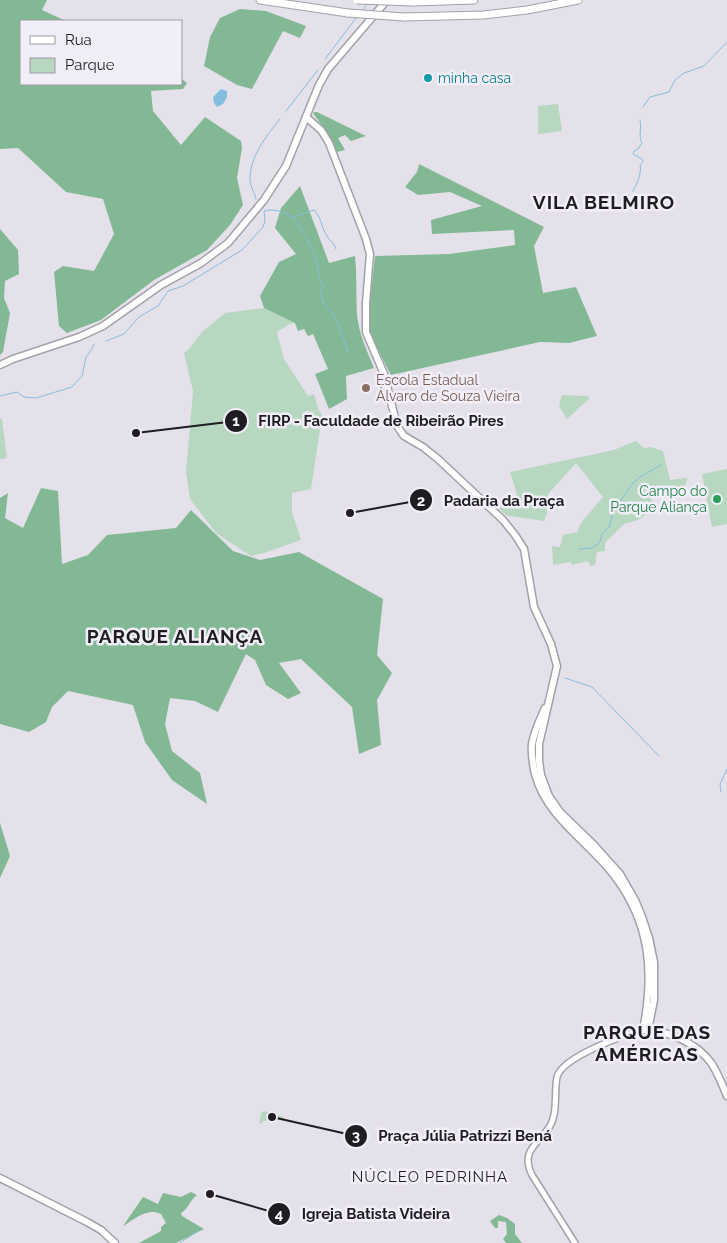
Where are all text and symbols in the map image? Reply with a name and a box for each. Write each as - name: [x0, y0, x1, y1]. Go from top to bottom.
- legend: [20, 20, 182, 85]
- text: Rua: [65, 31, 92, 49]
- text: Parque: [65, 56, 115, 74]
- place label: minha casa: [438, 70, 511, 86]
- marker: minha casa: [422, 72, 434, 84]
- district label: VILA BELMIRO: [533, 191, 675, 213]
- place label: Escola Estadual Álvaro de Souza Vieira: [376, 372, 520, 404]
- marker: Escola Estadual Álvaro de Souza Vieira: [360, 382, 372, 394]
- callout: FIRP - Faculdade de Ribeirão Pires: [223, 406, 514, 436]
- text: 1: [232, 412, 240, 430]
- text: FIRP - Faculdade de Ribeirão Pires: [258, 412, 504, 430]
- place label: Campo do Parque Aliança: [610, 483, 707, 515]
- callout: Padaria da Praça: [409, 485, 574, 515]
- text: 2: [417, 492, 425, 510]
- text: Padaria da Praça: [444, 492, 565, 510]
- marker: Campo do Parque Aliança: [711, 493, 723, 505]
- district label: PARQUE ALIANÇA: [87, 625, 263, 647]
- district label: PARQUE DAS AMÉRICAS: [583, 1021, 711, 1065]
- callout: Praça Júlia Patrizzi Bená: [343, 1121, 562, 1151]
- text: 3: [352, 1127, 360, 1145]
- text: Praça Júlia Patrizzi Bená: [378, 1127, 552, 1145]
- district label: NÚCLEO PEDRINHA: [352, 1168, 508, 1186]
- callout: Igreja Batista Videira: [267, 1199, 461, 1229]
- text: 4: [275, 1205, 284, 1223]
- text: Igreja Batista Videira: [302, 1205, 451, 1223]

